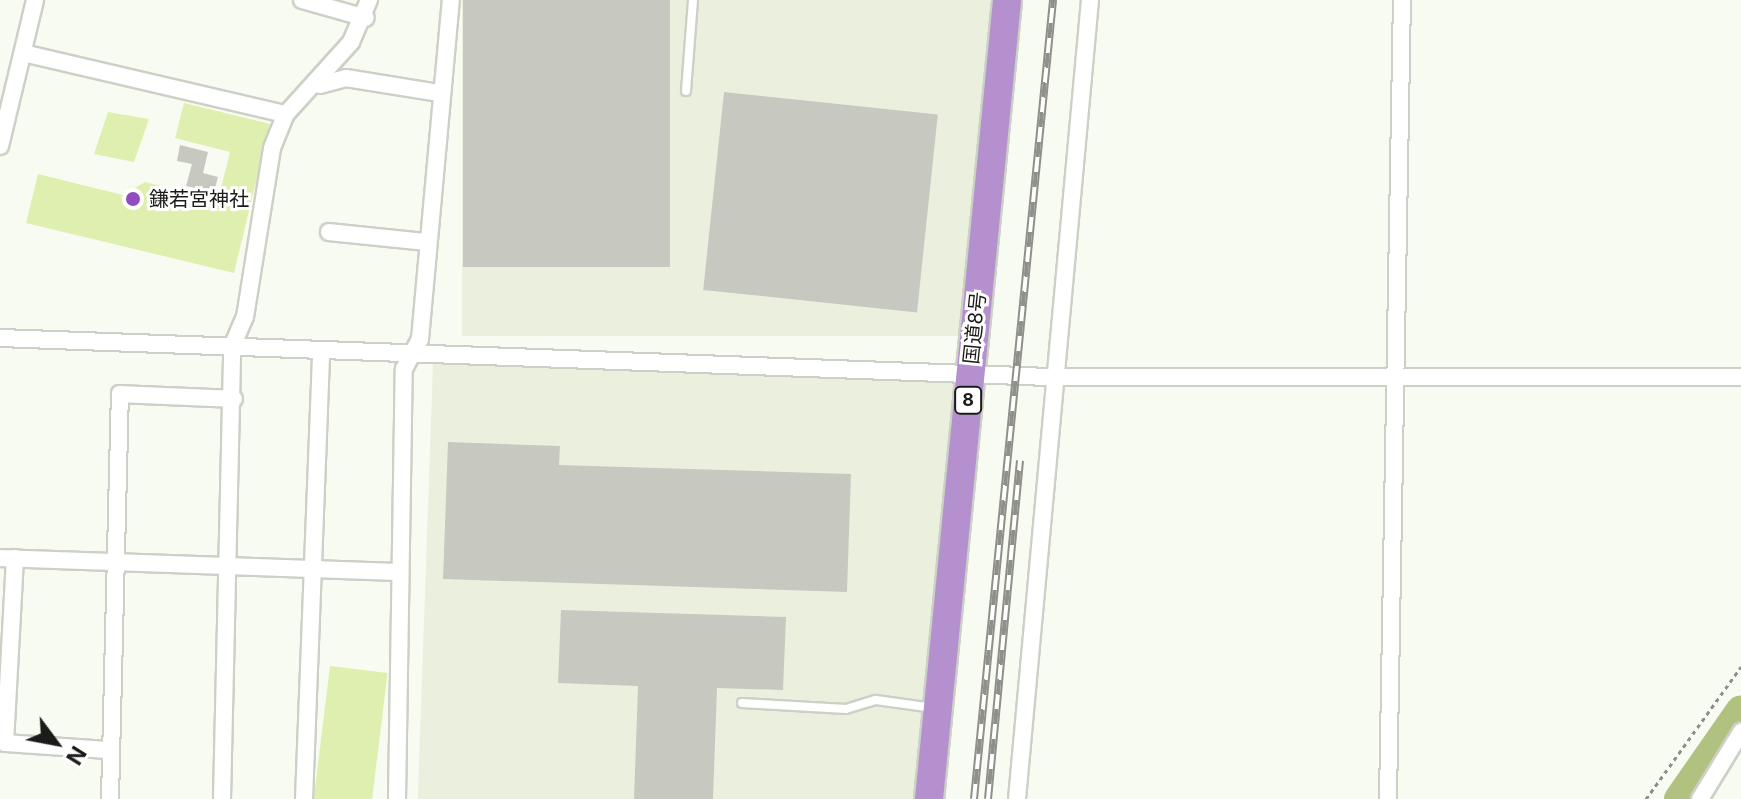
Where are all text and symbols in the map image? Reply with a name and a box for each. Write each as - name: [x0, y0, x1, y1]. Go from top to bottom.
- place label: 鎌若宮神社: [149, 187, 249, 211]
- marker: 鎌若宮神社: [124, 190, 142, 208]
- street label: 国道8号: [959, 291, 991, 365]
- road number: 8: [954, 386, 982, 414]
- north arrow: [16, 703, 96, 783]
- text: N: [61, 742, 92, 770]

